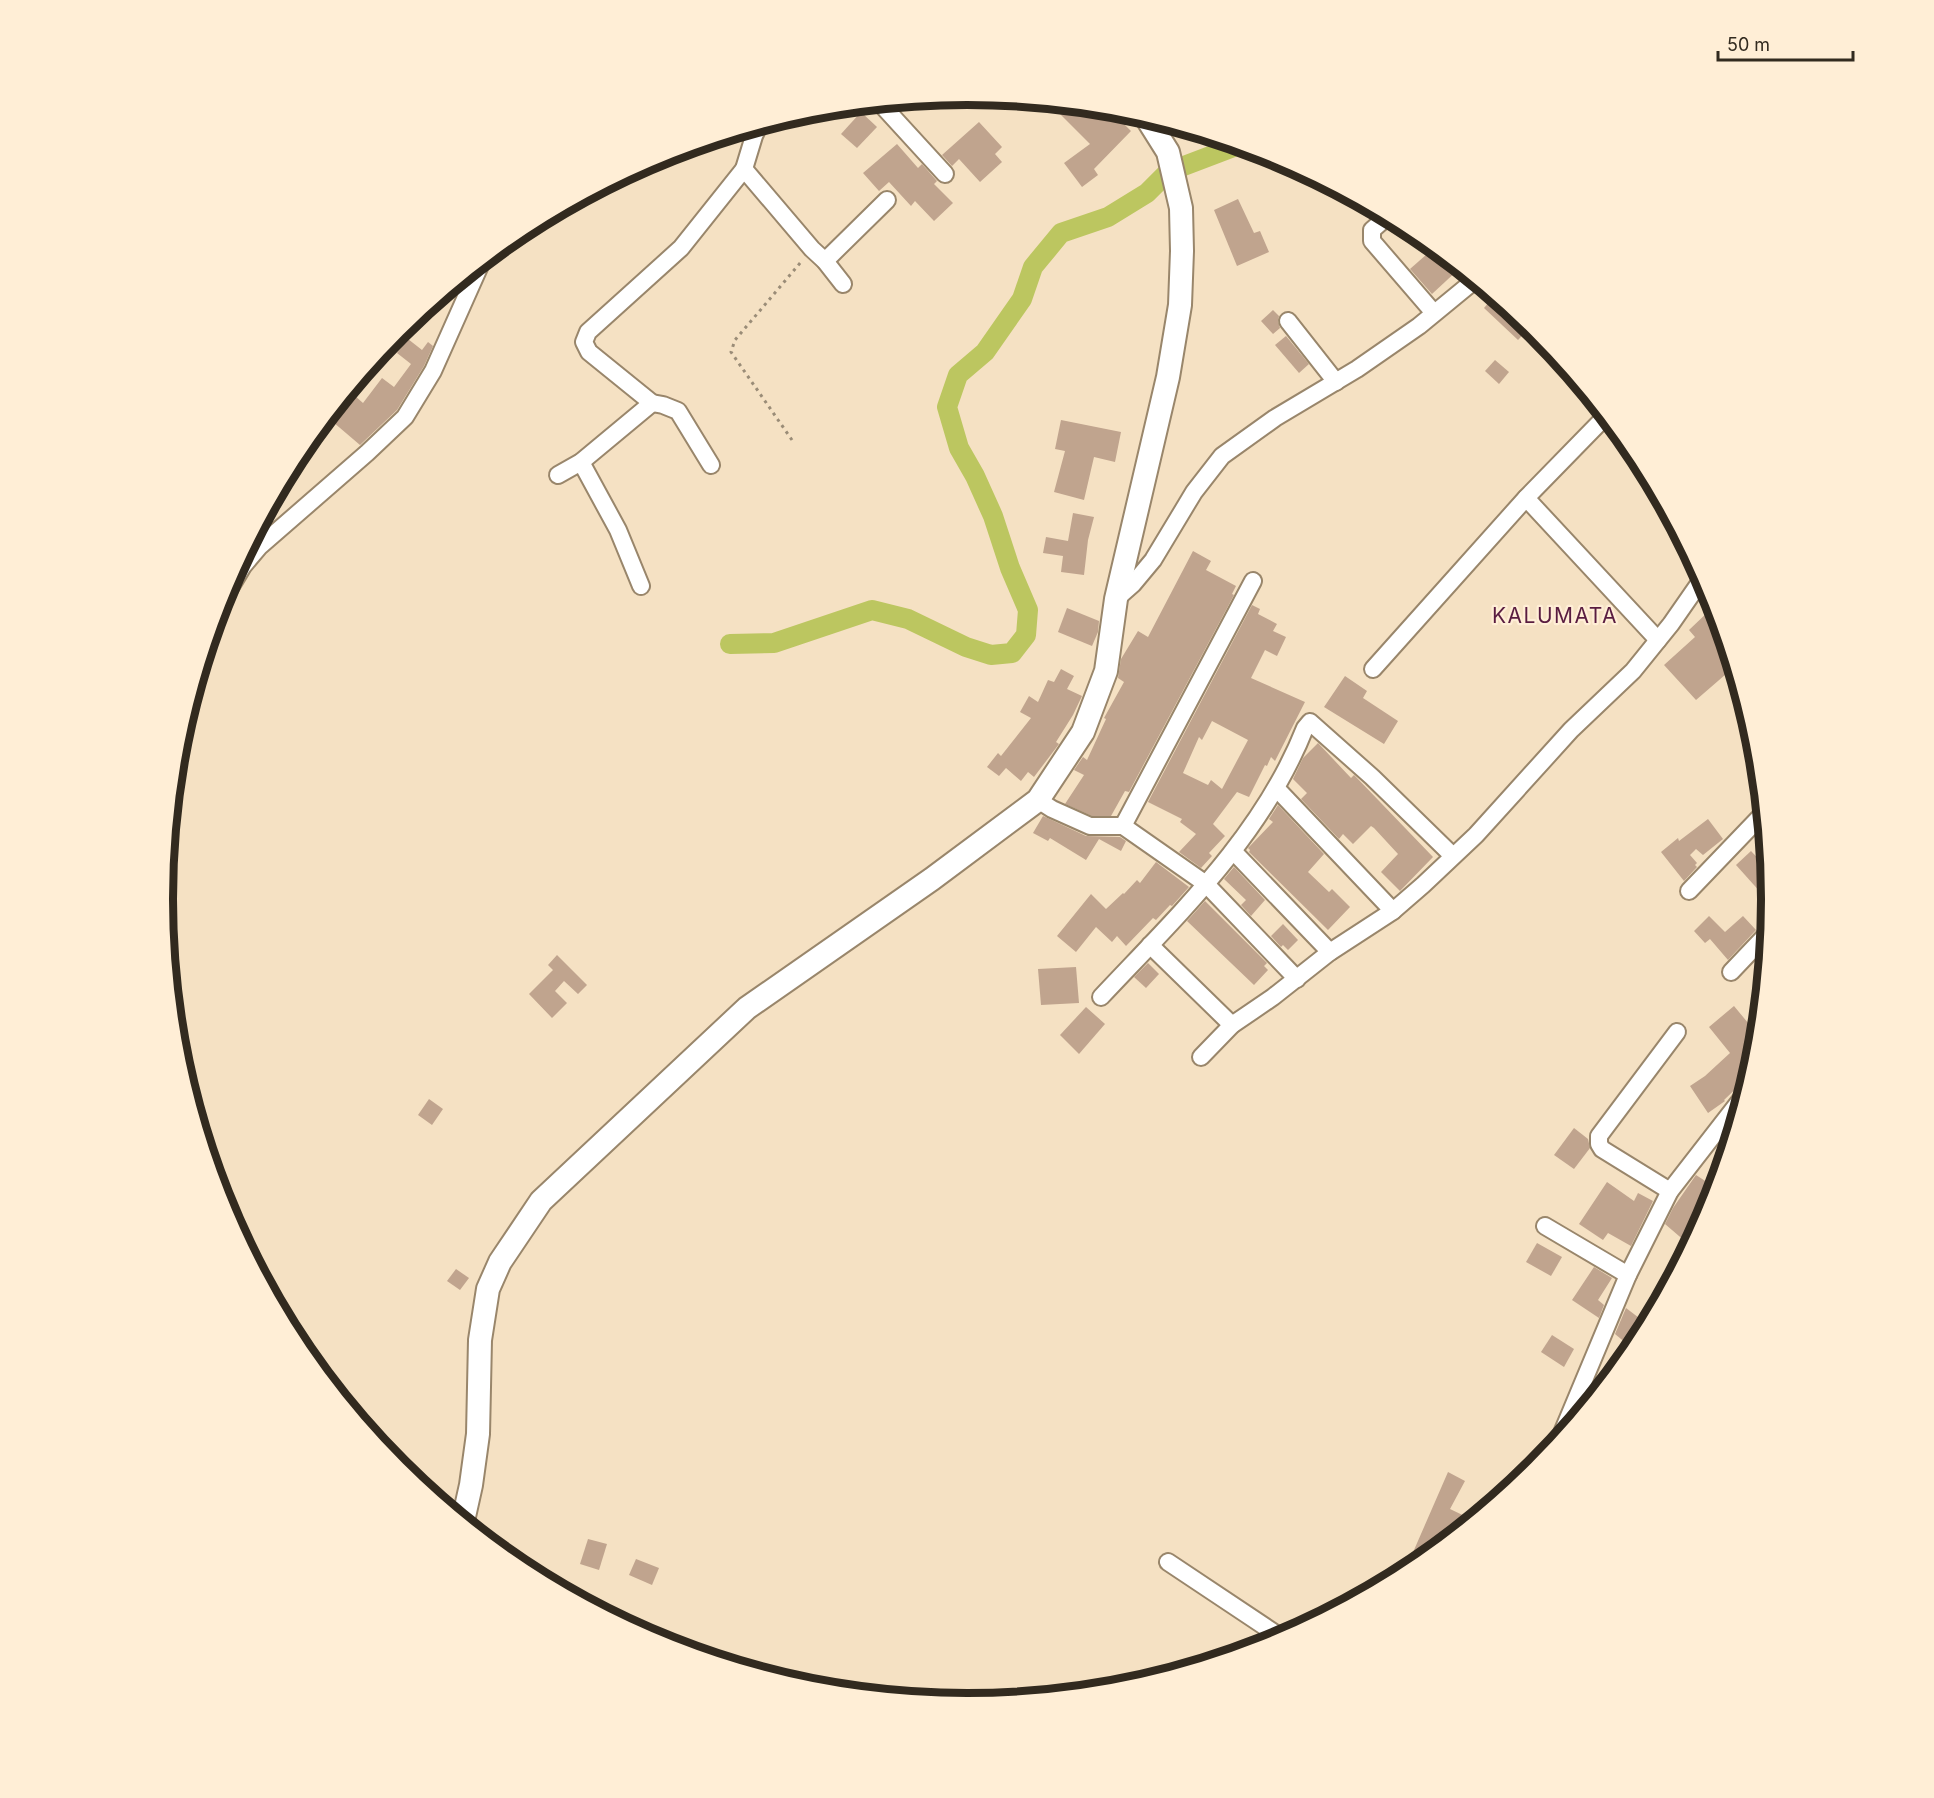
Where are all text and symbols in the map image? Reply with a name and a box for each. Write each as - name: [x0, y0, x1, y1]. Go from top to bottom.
- scale bar: [1718, 24, 1853, 62]
- text: 50 m: [1727, 34, 1770, 55]
- district label: KALUMATA: [1492, 603, 1618, 628]

